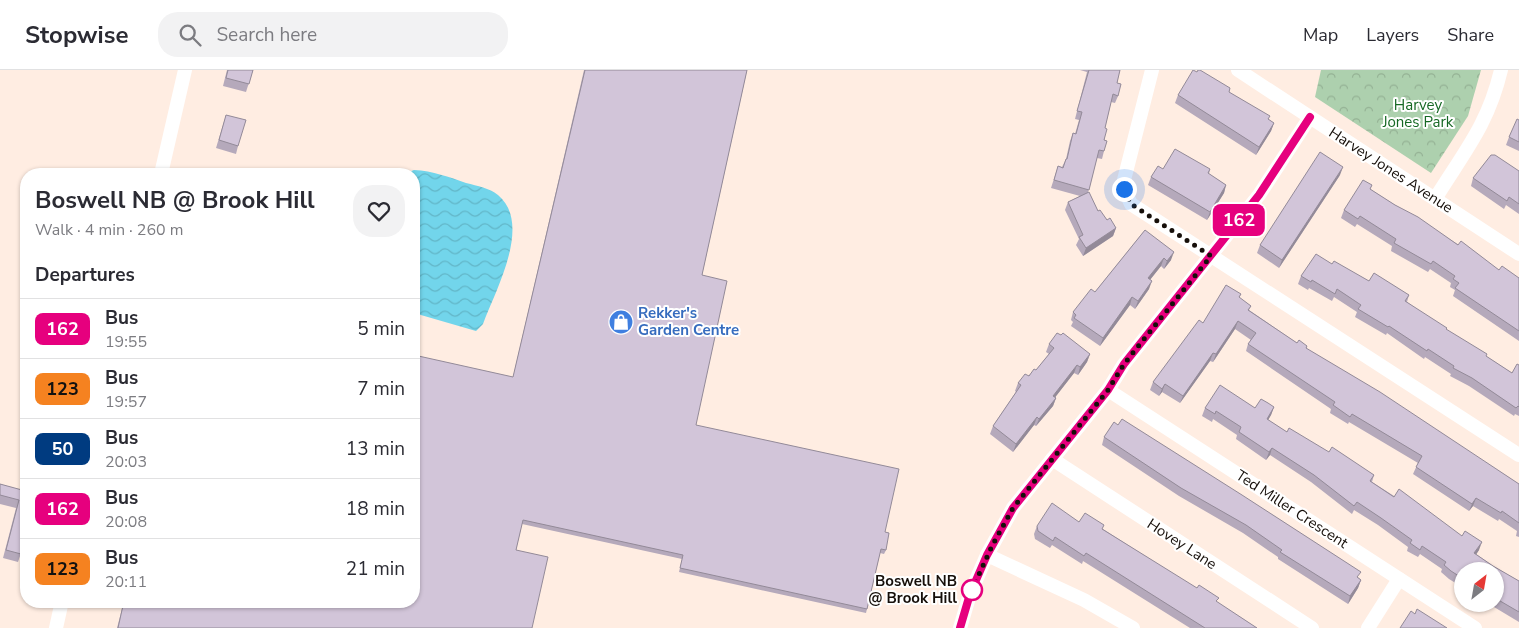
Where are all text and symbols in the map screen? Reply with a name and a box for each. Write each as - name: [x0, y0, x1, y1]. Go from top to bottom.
- search box: [158, 12, 508, 57]
- text: Stopwise: [25, 19, 128, 51]
- icon: search: [176, 21, 204, 49]
- text: Search here: [216, 22, 317, 48]
- text: Map: [1303, 23, 1338, 47]
- text: Layers: [1366, 23, 1419, 47]
- text: Share: [1447, 23, 1494, 47]
- park label: Harvey Jones Park: [1382, 95, 1454, 132]
- street label: Harvey Jones Avenue: [1325, 122, 1457, 218]
- your location: [1112, 177, 1137, 202]
- text: Boswell NB @ Brook Hill: [35, 184, 315, 216]
- button: heart: [353, 185, 405, 237]
- line badge: 162: [1210, 204, 1268, 236]
- text: 162: [1223, 208, 1255, 232]
- text: Walk · 4 min · 260 m: [35, 219, 183, 241]
- text: Departures: [35, 262, 135, 288]
- place label: Rekker's Garden Centre: [638, 303, 739, 340]
- text: Bus: [105, 305, 138, 331]
- shop icon: Rekker's Garden Centre: [608, 309, 634, 335]
- text: 5 min: [357, 316, 405, 342]
- text: 162: [46, 317, 79, 341]
- text: 19:55: [105, 331, 147, 353]
- text: Bus: [105, 365, 138, 391]
- text: 7 min: [357, 376, 405, 402]
- text: 123: [46, 377, 79, 401]
- text: 19:57: [105, 391, 147, 413]
- text: Bus: [105, 425, 138, 451]
- text: 13 min: [346, 436, 405, 462]
- text: 50: [52, 437, 73, 461]
- text: 20:03: [105, 451, 147, 473]
- street label: Ted Miller Crescent: [1232, 465, 1353, 553]
- text: Bus: [105, 485, 138, 511]
- text: 18 min: [346, 496, 405, 522]
- text: 162: [46, 497, 79, 521]
- text: 20:08: [105, 511, 147, 533]
- street label: Hovey Lane: [1143, 514, 1221, 574]
- text: Bus: [105, 545, 138, 571]
- text: 21 min: [346, 556, 405, 582]
- text: 123: [46, 557, 79, 581]
- north arrow: [1454, 562, 1504, 612]
- map controls: [1454, 562, 1504, 612]
- text: 20:11: [105, 571, 147, 593]
- place label: Boswell NB @ Brook Hill: [868, 571, 957, 608]
- marker: Boswell NB @ Brook Hill: [961, 579, 983, 601]

